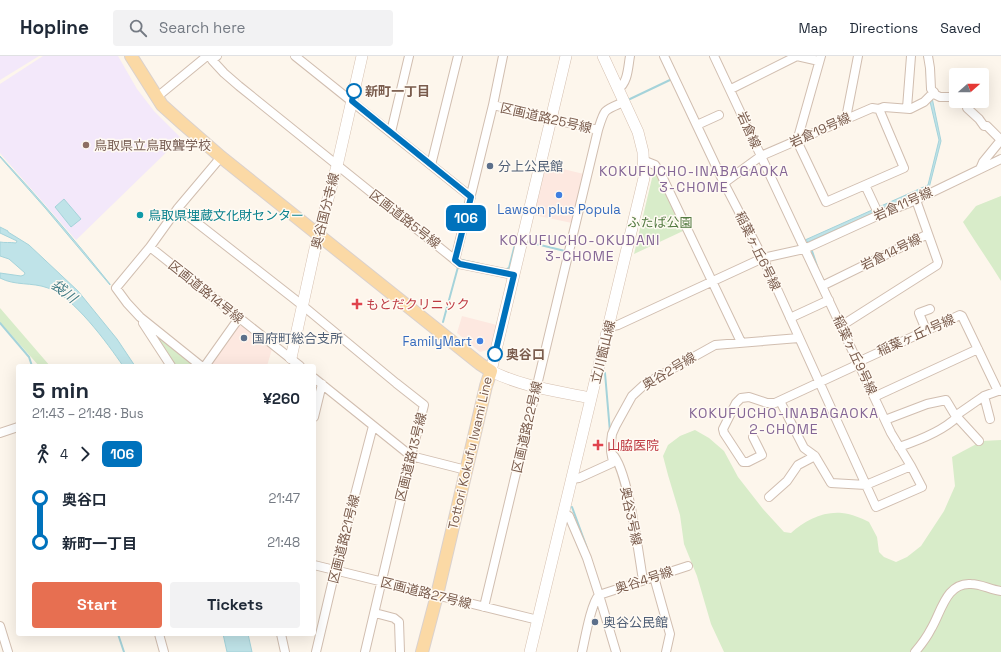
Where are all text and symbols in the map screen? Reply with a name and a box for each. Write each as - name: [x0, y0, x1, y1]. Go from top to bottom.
- search box: [113, 10, 393, 46]
- text: Hopline: [20, 15, 89, 40]
- icon: search: [127, 17, 149, 39]
- text: Search here: [159, 18, 245, 37]
- text: Map: [798, 19, 828, 37]
- text: Directions: [850, 19, 918, 37]
- text: Saved: [940, 19, 981, 37]
- north arrow: [949, 68, 989, 108]
- map controls: [949, 68, 989, 108]
- marker: 新町一丁目: [346, 83, 362, 99]
- place label: 新町一丁目: [365, 83, 430, 100]
- street label: 区画道路25号線: [498, 99, 594, 137]
- street label: 岩倉線: [733, 109, 765, 151]
- street label: 岩倉19号線: [787, 109, 853, 151]
- place label: 鳥取県立鳥取聾学校: [94, 137, 211, 154]
- marker: 鳥取県立鳥取聾学校: [81, 140, 91, 150]
- place label: 分上公民館: [498, 158, 563, 175]
- marker: 分上公民館: [485, 161, 495, 171]
- district label: KOKUFUCHO-INABAGAOKA 3-CHOME: [599, 162, 789, 196]
- street label: 奥谷国分寺線: [307, 171, 343, 251]
- street label: 岩倉11号線: [871, 183, 935, 225]
- street label: 区画道路5号線: [366, 186, 444, 252]
- marker: Lawson plus Popula: [554, 190, 564, 200]
- place label: Lawson plus Popula: [497, 201, 621, 218]
- line badge: 106: [443, 205, 489, 231]
- place label: 鳥取県埋蔵文化財センター: [148, 207, 304, 224]
- text: 106: [454, 209, 478, 227]
- street label: 稲葉ヶ丘6号線: [732, 209, 784, 293]
- marker: 鳥取県埋蔵文化財センター: [135, 210, 145, 220]
- park label: ふたば公園: [627, 214, 693, 231]
- street label: 岩倉14号線: [858, 230, 924, 274]
- district label: KOKUFUCHO-OKUDANI 3-CHOME: [499, 231, 661, 265]
- street label: 区画道路14号線: [165, 257, 247, 327]
- water label: 袋川: [47, 275, 82, 308]
- place label: もとだクリニック: [366, 296, 470, 313]
- marker: もとだクリニック: [351, 298, 363, 310]
- street label: 稲葉ヶ丘1号線: [874, 310, 958, 360]
- street label: 稲葉ヶ丘9号線: [829, 312, 881, 398]
- street label: 立川甑山線: [587, 318, 619, 386]
- place label: 国府町総合支所: [252, 330, 343, 347]
- marker: 国府町総合支所: [239, 333, 249, 343]
- place label: FamilyMart: [402, 333, 472, 350]
- marker: FamilyMart: [475, 336, 485, 346]
- marker: 奥谷口: [487, 346, 503, 362]
- place label: 奥谷口: [506, 346, 545, 363]
- street label: 奥谷2号線: [639, 348, 699, 394]
- street label: Tottori Kokufu Iwami Line: [444, 375, 496, 531]
- text: 5 min: [32, 376, 89, 404]
- street label: 区画道路22号線: [508, 379, 546, 475]
- text: ¥260: [263, 389, 300, 408]
- district label: KOKUFUCHO-INABAGAOKA 2-CHOME: [689, 404, 879, 438]
- text: 21:43 – 21:48 · Bus: [32, 405, 144, 422]
- street label: 区画道路13号線: [392, 411, 430, 503]
- place label: 山脇医院: [607, 437, 659, 454]
- marker: 山脇医院: [592, 439, 604, 451]
- icon: walk: [32, 443, 54, 465]
- icon: forward: [74, 443, 96, 465]
- text: 106: [110, 445, 134, 463]
- text: 4: [60, 446, 68, 463]
- street label: 奥谷3号線: [616, 485, 646, 547]
- text: 奥谷口: [62, 490, 107, 509]
- text: 21:47: [268, 490, 300, 507]
- street label: 区画道路21号線: [325, 493, 363, 585]
- text: 新町一丁目: [62, 534, 137, 553]
- text: 21:48: [267, 534, 300, 551]
- street label: 奥谷4号線: [613, 563, 675, 597]
- street label: 区画道路27号線: [379, 573, 473, 613]
- button: Start: [32, 582, 162, 628]
- button: Tickets: [170, 582, 300, 628]
- place label: 奥谷公民館: [603, 614, 668, 631]
- marker: 奥谷公民館: [590, 617, 600, 627]

